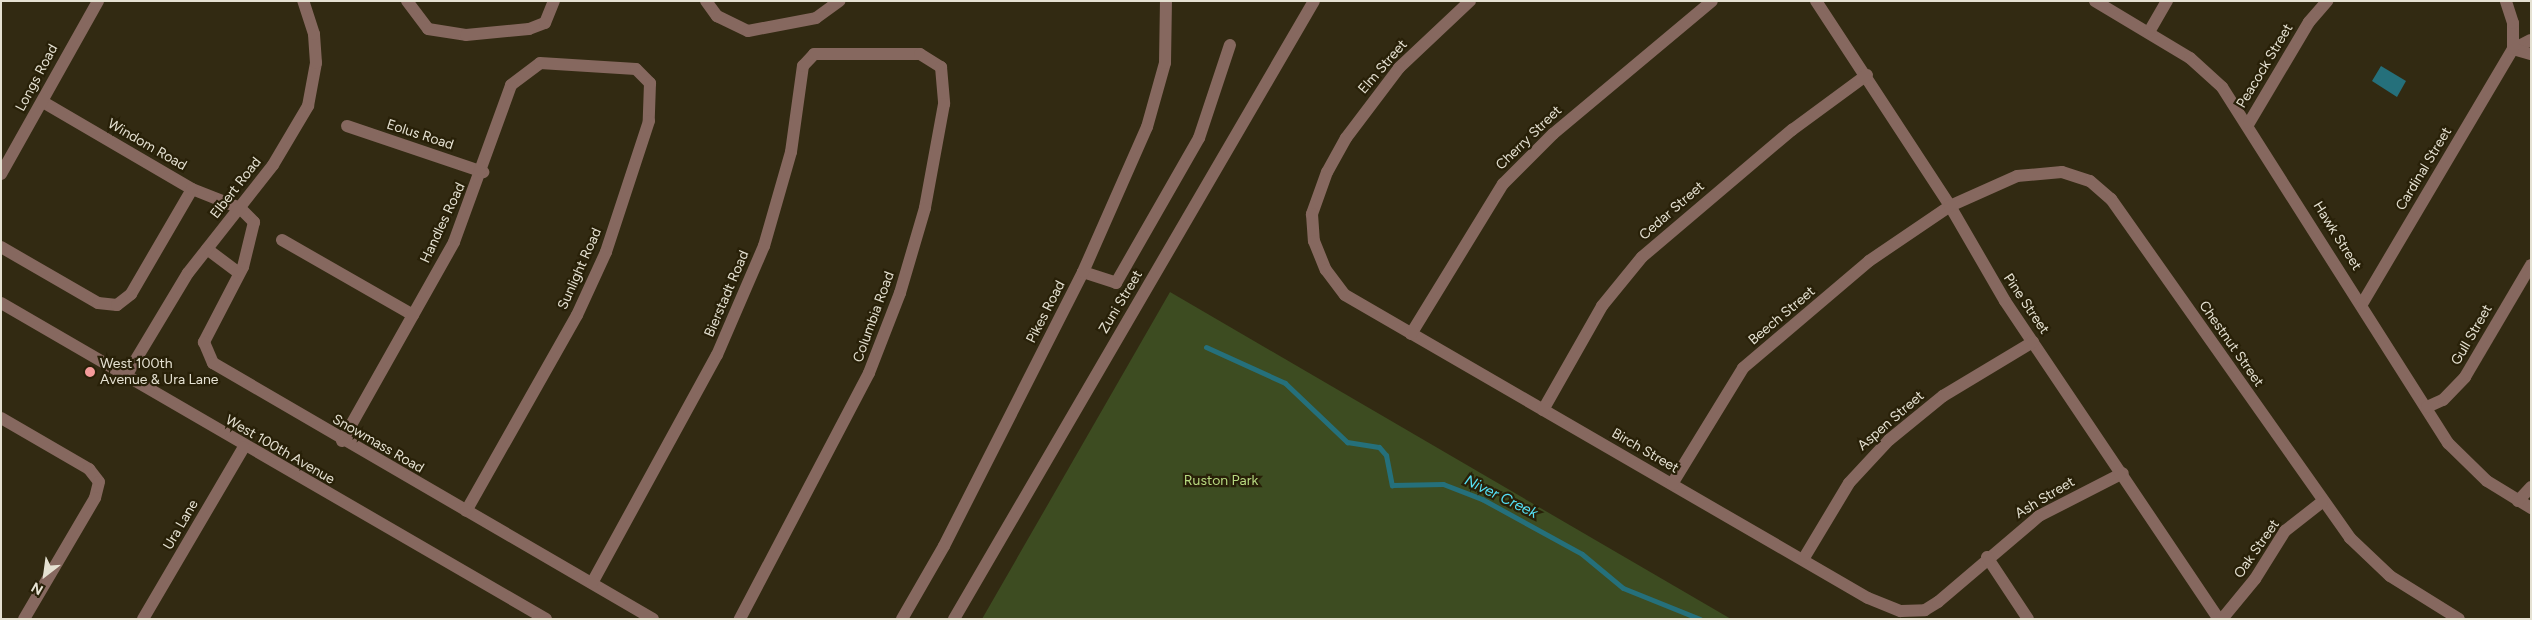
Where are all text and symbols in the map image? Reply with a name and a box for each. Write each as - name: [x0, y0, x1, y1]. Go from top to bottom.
- street label: Peacock Street: [2233, 21, 2297, 111]
- street label: Elm Street: [1355, 37, 1411, 97]
- street label: Longs Road: [12, 42, 62, 114]
- street label: Cherry Street: [1493, 102, 1565, 174]
- street label: Windom Road: [105, 116, 189, 174]
- street label: Eolus Road: [384, 116, 456, 154]
- street label: Cardinal Street: [2393, 124, 2455, 214]
- street label: Elbert Road: [207, 154, 265, 222]
- street label: Cedar Street: [1636, 178, 1708, 244]
- street label: Handles Road: [417, 180, 469, 266]
- street label: Hawk Street: [2309, 198, 2365, 274]
- street label: Sunlight Road: [555, 226, 605, 312]
- street label: Bierstadt Road: [701, 248, 753, 340]
- street label: Zuni Street: [1096, 267, 1146, 337]
- street label: Columbia Road: [850, 269, 898, 365]
- street label: Pine Street: [2000, 271, 2052, 337]
- street label: Pikes Road: [1023, 278, 1069, 346]
- street label: Beech Street: [1745, 283, 1819, 349]
- street label: Chestnut Street: [2195, 298, 2267, 390]
- street label: Gull Street: [2448, 302, 2496, 368]
- place label: West 100th Avenue & Ura Lane: [100, 356, 218, 388]
- marker: West 100th Avenue & Ura Lane: [84, 366, 96, 378]
- street label: Aspen Street: [1854, 388, 1928, 454]
- street label: Snowmass Road: [329, 411, 427, 477]
- street label: West 100th Avenue: [222, 412, 338, 488]
- street label: Birch Street: [1609, 425, 1681, 477]
- water label: Niver Creek: [1461, 472, 1541, 522]
- park label: Ruston Park: [1184, 473, 1258, 489]
- street label: Ash Street: [2012, 474, 2078, 522]
- street label: Ura Lane: [160, 497, 202, 553]
- street label: Oak Street: [2231, 517, 2283, 581]
- north arrow: [20, 550, 70, 600]
- text: N: [28, 578, 46, 598]

